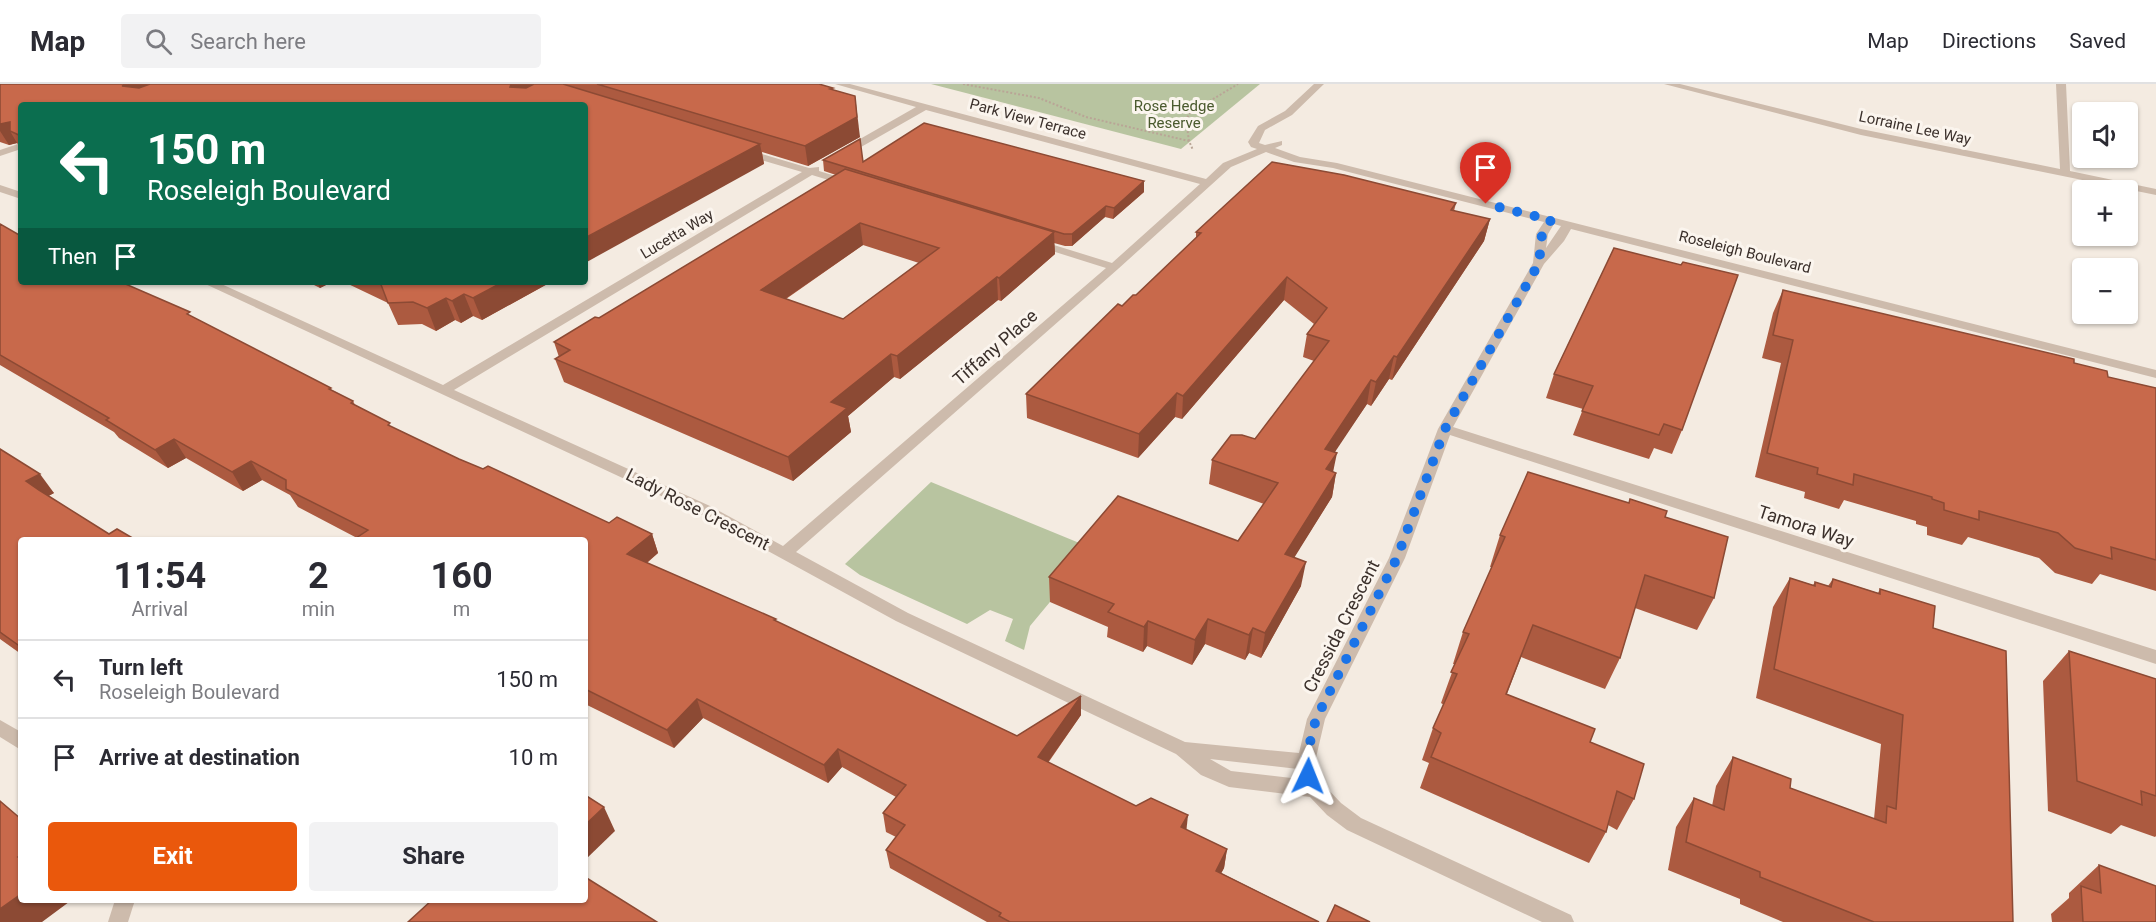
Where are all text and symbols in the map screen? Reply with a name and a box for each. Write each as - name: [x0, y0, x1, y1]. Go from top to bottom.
- search box: [121, 14, 541, 68]
- text: Map: [30, 25, 85, 58]
- icon: search: [142, 25, 175, 58]
- text: Search here: [190, 29, 306, 54]
- text: Map: [1867, 29, 1909, 53]
- text: Directions: [1942, 29, 2036, 53]
- text: Saved: [2069, 29, 2126, 53]
- street label: Park View Terrace: [968, 95, 1088, 143]
- park label: Rose Hedge Reserve: [1134, 97, 1214, 132]
- map controls: [2072, 102, 2138, 324]
- button: sound: [2072, 102, 2138, 168]
- street label: Lorraine Lee Way: [1857, 107, 1973, 149]
- text: 150 m: [147, 125, 266, 174]
- icon: left: [48, 126, 126, 204]
- pin: [1460, 142, 1511, 204]
- icon: arrive: [1469, 151, 1502, 184]
- text: Roseleigh Boulevard: [147, 175, 391, 207]
- button: +: [2072, 180, 2138, 246]
- street label: Lucetta Way: [637, 205, 717, 263]
- street label: Roseleigh Boulevard: [1677, 227, 1813, 277]
- icon: arrive: [109, 240, 142, 273]
- text: Then: [48, 244, 97, 269]
- button: −: [2072, 258, 2138, 324]
- street label: Tiffany Place: [949, 305, 1041, 389]
- street label: Lady Rose Crescent: [623, 464, 773, 554]
- street label: Tamora Way: [1755, 501, 1857, 552]
- text: 11:54: [113, 555, 206, 597]
- text: 2: [308, 555, 329, 597]
- text: 160: [431, 555, 493, 597]
- street label: Cressida Crescent: [1299, 556, 1384, 696]
- text: Arrival: [131, 597, 188, 621]
- text: min: [302, 597, 335, 621]
- text: m: [453, 597, 470, 621]
- text: Turn left: [99, 655, 183, 680]
- icon: left: [48, 663, 81, 696]
- text: 150 m: [496, 667, 558, 692]
- text: Roseleigh Boulevard: [99, 680, 280, 704]
- icon: arrive: [48, 741, 81, 774]
- position arrow: [1276, 744, 1340, 808]
- text: Arrive at destination: [99, 745, 300, 770]
- text: 10 m: [509, 745, 558, 770]
- button: Exit: [48, 822, 297, 891]
- button: Share: [309, 822, 558, 891]

